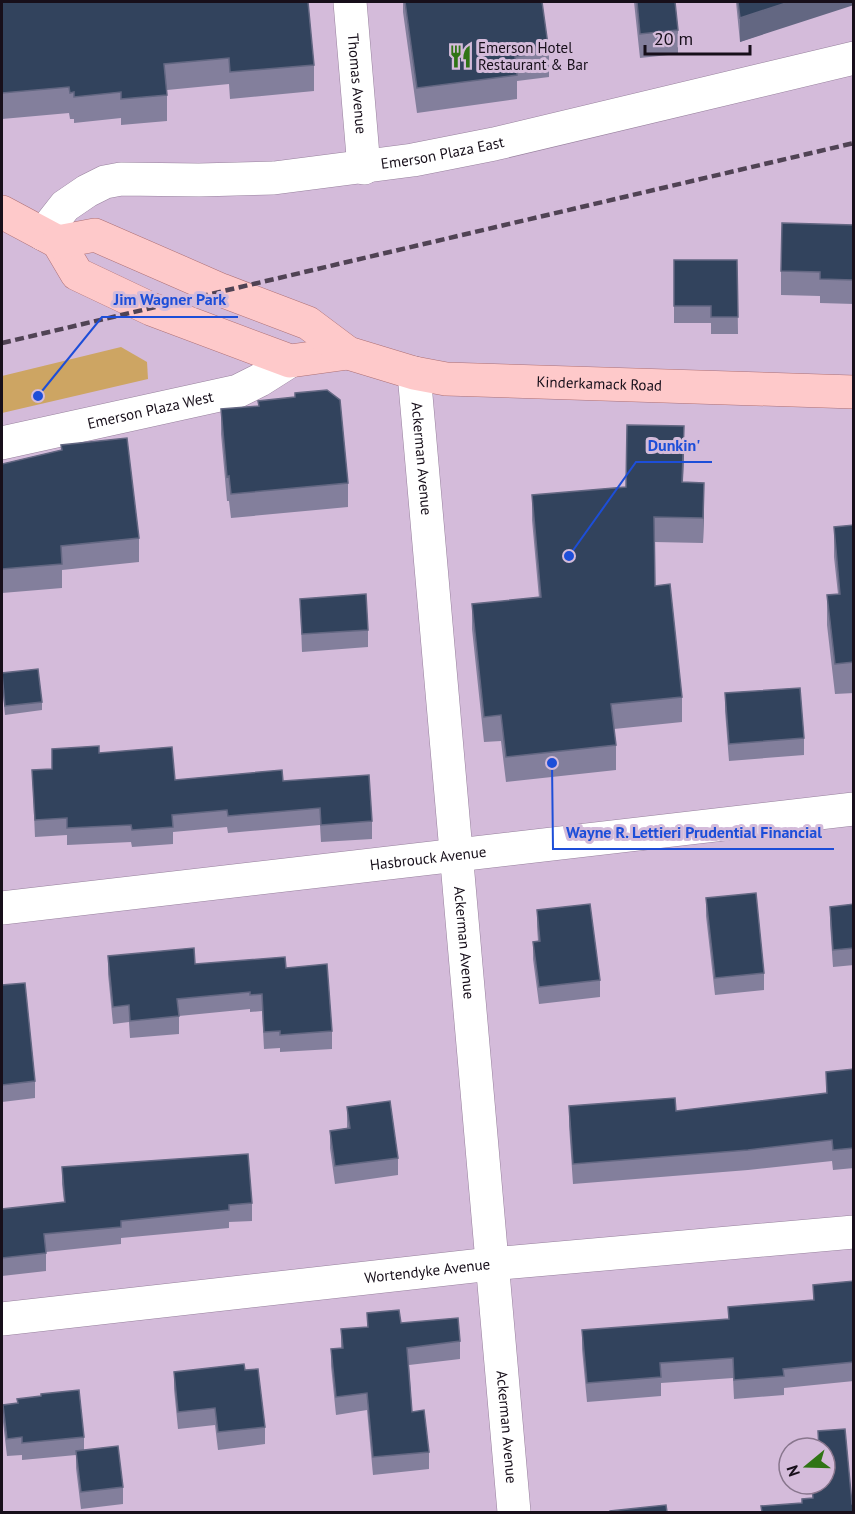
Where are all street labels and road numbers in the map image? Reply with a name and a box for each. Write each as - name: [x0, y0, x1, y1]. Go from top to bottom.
- street label: Thomas Avenue: [344, 33, 371, 135]
- street label: Emerson Plaza East: [380, 132, 506, 173]
- street label: Kinderkamack Road: [536, 372, 662, 395]
- street label: Emerson Plaza West: [86, 387, 215, 433]
- street label: Ackerman Avenue: [408, 401, 436, 516]
- street label: Hasbrouck Avenue: [369, 842, 487, 874]
- street label: Ackerman Avenue: [450, 885, 479, 1000]
- street label: Wortendyke Avenue: [363, 1254, 491, 1287]
- street label: Ackerman Avenue: [493, 1370, 521, 1484]

